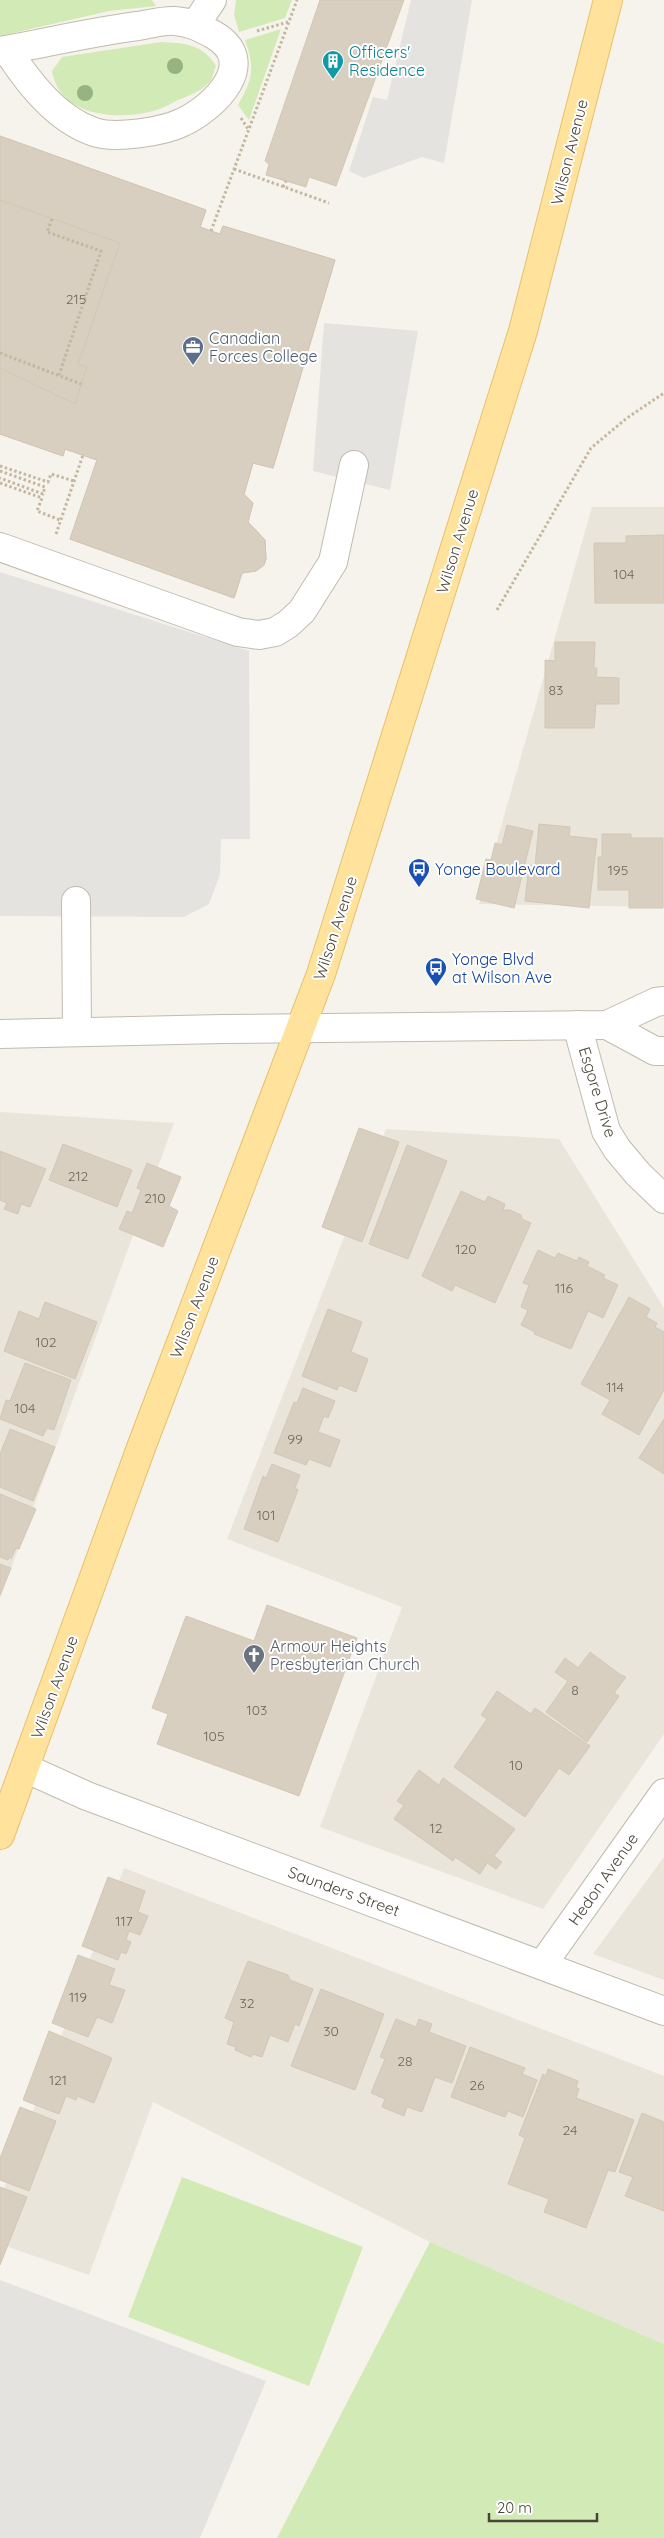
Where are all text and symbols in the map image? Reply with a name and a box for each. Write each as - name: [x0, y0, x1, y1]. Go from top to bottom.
- place label: Officers' Residence: [349, 42, 425, 80]
- building icon: Officers' Residence: [321, 49, 345, 80]
- street label: Wilson Avenue: [546, 97, 592, 207]
- house number: 215: [66, 290, 86, 308]
- place label: Canadian Forces College: [209, 328, 317, 366]
- office icon: Canadian Forces College: [181, 335, 205, 366]
- street label: Wilson Avenue: [432, 486, 482, 596]
- house number: 104: [614, 565, 634, 583]
- house number: 83: [549, 681, 563, 699]
- bus stop icon: Yonge Boulevard: [407, 857, 431, 888]
- place label: Yonge Boulevard: [435, 859, 561, 879]
- house number: 195: [608, 861, 628, 879]
- street label: Wilson Avenue: [309, 874, 361, 982]
- place label: Yonge Blvd at Wilson Ave: [452, 949, 552, 987]
- bus stop icon: Yonge Blvd at Wilson Ave: [424, 956, 448, 987]
- street label: Esgore Drive: [575, 1044, 621, 1140]
- house number: 212: [68, 1167, 89, 1185]
- house number: 210: [144, 1189, 166, 1207]
- house number: 120: [455, 1240, 477, 1258]
- street label: Wilson Avenue: [165, 1253, 223, 1361]
- house number: 116: [555, 1279, 573, 1297]
- house number: 102: [35, 1333, 57, 1351]
- house number: 114: [606, 1378, 624, 1396]
- house number: 104: [15, 1399, 35, 1417]
- house number: 99: [287, 1430, 303, 1448]
- house number: 101: [257, 1506, 275, 1524]
- street label: Wilson Avenue: [26, 1633, 82, 1741]
- place label: Armour Heights Presbyterian Church: [270, 1636, 420, 1674]
- church icon: Armour Heights Presbyterian Church: [242, 1643, 266, 1674]
- house number: 8: [571, 1681, 579, 1699]
- house number: 103: [247, 1701, 267, 1719]
- house number: 105: [203, 1727, 225, 1745]
- house number: 10: [509, 1756, 523, 1774]
- house number: 12: [430, 1819, 443, 1837]
- street label: Hedon Avenue: [564, 1829, 642, 1929]
- street label: Saunders Street: [285, 1862, 403, 1920]
- house number: 117: [115, 1912, 133, 1930]
- house number: 119: [69, 1988, 87, 2006]
- house number: 32: [239, 1994, 255, 2012]
- house number: 30: [323, 2022, 339, 2040]
- house number: 28: [397, 2052, 413, 2070]
- house number: 121: [49, 2071, 67, 2089]
- house number: 26: [469, 2076, 485, 2094]
- house number: 24: [563, 2121, 577, 2139]
- scale bar: [489, 2490, 596, 2522]
- text: 20 m: [497, 2498, 532, 2517]

